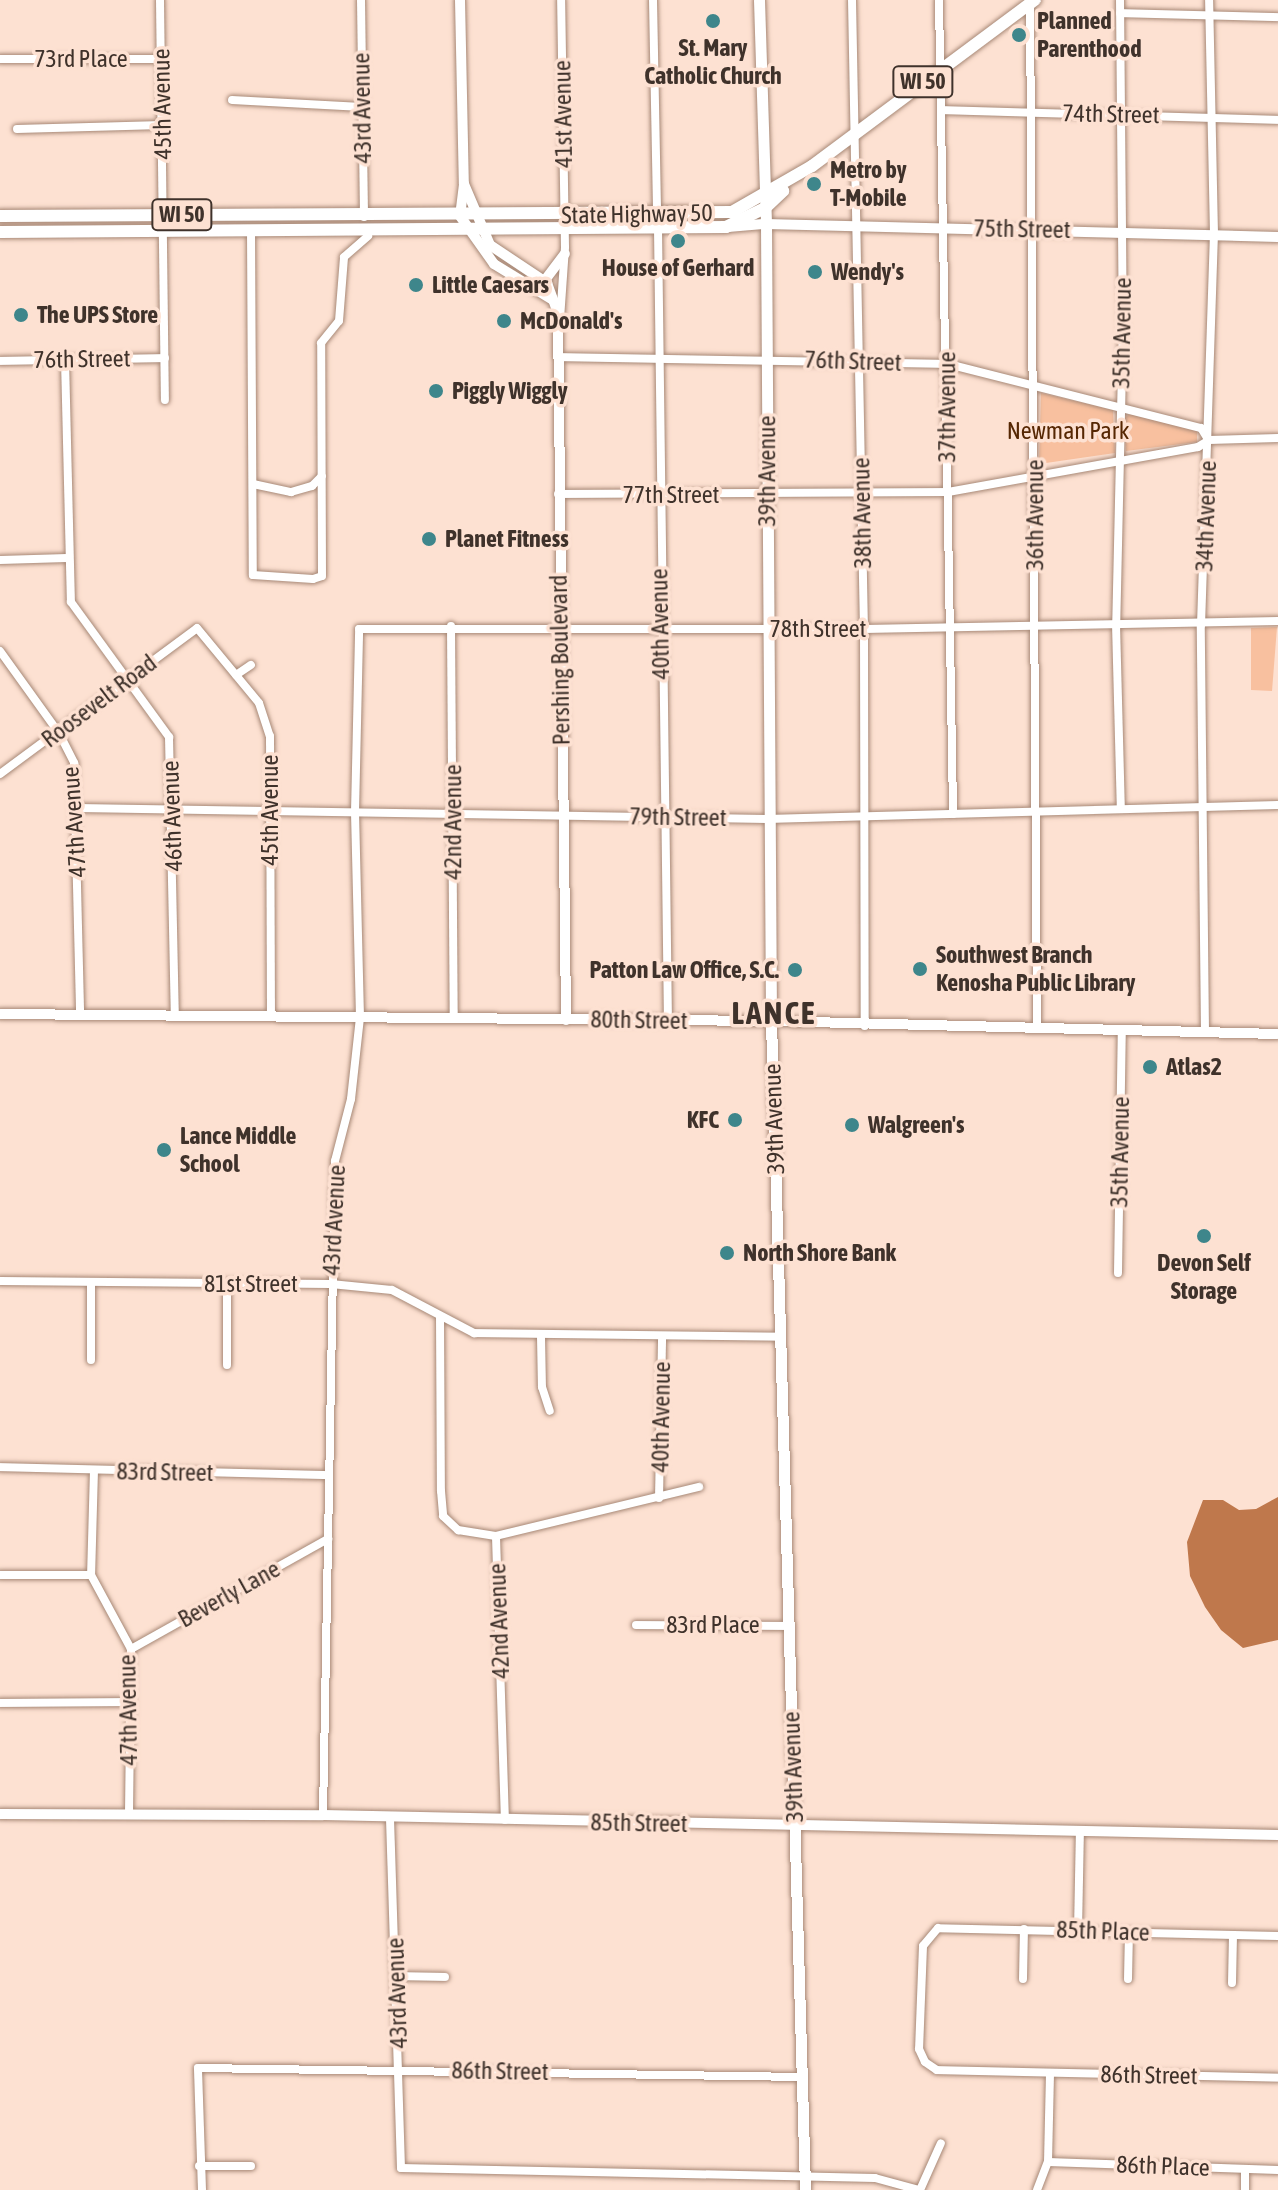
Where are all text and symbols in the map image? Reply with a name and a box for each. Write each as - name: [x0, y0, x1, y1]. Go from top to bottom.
- place label: Planned Parenthood: [1037, 7, 1142, 63]
- marker: St. Mary Catholic Church: [704, 12, 722, 30]
- marker: Planned Parenthood: [1008, 24, 1030, 46]
- place label: St. Mary Catholic Church: [644, 34, 782, 90]
- street label: 73rd Place: [34, 45, 128, 73]
- street label: 45th Avenue: [147, 48, 177, 160]
- street label: 43rd Avenue: [347, 52, 377, 164]
- street label: 41st Avenue: [548, 60, 578, 168]
- road number: WI 50: [891, 64, 955, 100]
- street label: 74th Street: [1062, 99, 1160, 129]
- place label: Metro by T-Mobile: [830, 156, 907, 212]
- marker: Metro by T-Mobile: [805, 175, 823, 193]
- road number: WI 50: [150, 197, 214, 233]
- street label: State Highway 50: [561, 198, 713, 230]
- street label: 75th Street: [973, 214, 1071, 244]
- marker: House of Gerhard: [669, 232, 687, 250]
- place label: House of Gerhard: [602, 254, 754, 282]
- place label: Wendy's: [831, 258, 904, 286]
- marker: Wendy's: [806, 263, 824, 281]
- place label: Little Caesars: [432, 271, 549, 299]
- marker: Little Caesars: [407, 276, 425, 294]
- street label: 35th Avenue: [1107, 277, 1137, 389]
- place label: The UPS Store: [37, 301, 158, 329]
- marker: The UPS Store: [12, 306, 30, 324]
- place label: McDonald's: [520, 307, 622, 335]
- marker: McDonald's: [495, 312, 513, 330]
- street label: 76th Street: [33, 344, 131, 374]
- street label: 76th Street: [804, 345, 902, 377]
- street label: 37th Avenue: [933, 352, 961, 462]
- place label: Piggly Wiggly: [452, 377, 568, 405]
- marker: Piggly Wiggly: [427, 382, 445, 400]
- street label: 39th Avenue: [753, 416, 781, 526]
- park label: Newman Park: [1007, 417, 1129, 445]
- street label: 38th Avenue: [847, 457, 877, 569]
- street label: 36th Avenue: [1021, 460, 1049, 570]
- street label: 34th Avenue: [1190, 460, 1222, 572]
- street label: 77th Street: [622, 481, 720, 509]
- place label: Planet Fitness: [445, 525, 569, 553]
- marker: Planet Fitness: [420, 530, 438, 548]
- street label: 40th Avenue: [645, 568, 675, 680]
- street label: Pershing Boulevard: [544, 574, 576, 746]
- street label: 78th Street: [769, 615, 867, 643]
- street label: Roosevelt Road: [36, 648, 162, 754]
- street label: 45th Avenue: [256, 755, 284, 865]
- street label: 46th Avenue: [156, 760, 188, 872]
- street label: 42nd Avenue: [439, 764, 467, 880]
- street label: 47th Avenue: [56, 766, 92, 878]
- street label: 79th Street: [629, 802, 727, 832]
- place label: Southwest Branch Kenosha Public Library: [936, 941, 1135, 997]
- place label: Patton Law Office, S.C.: [589, 956, 779, 984]
- marker: Southwest Branch Kenosha Public Library: [911, 960, 929, 978]
- marker: Patton Law Office, S.C.: [786, 961, 804, 979]
- district label: LANCE: [732, 994, 816, 1032]
- street label: 80th Street: [590, 1005, 688, 1035]
- place label: Atlas2: [1166, 1053, 1222, 1081]
- marker: Atlas2: [1141, 1058, 1159, 1076]
- street label: 39th Avenue: [758, 1063, 790, 1175]
- street label: 35th Avenue: [1105, 1096, 1135, 1208]
- place label: KFC: [687, 1106, 719, 1134]
- marker: KFC: [726, 1111, 744, 1129]
- place label: Walgreen's: [868, 1111, 964, 1139]
- marker: Walgreen's: [843, 1116, 861, 1134]
- place label: Lance Middle School: [180, 1122, 297, 1178]
- marker: Lance Middle School: [155, 1141, 173, 1159]
- street label: 43rd Avenue: [317, 1164, 351, 1276]
- marker: Devon Self Storage: [1195, 1227, 1213, 1245]
- place label: North Shore Bank: [743, 1239, 896, 1267]
- marker: North Shore Bank: [718, 1244, 736, 1262]
- place label: Devon Self Storage: [1157, 1249, 1251, 1305]
- street label: 81st Street: [204, 1270, 298, 1298]
- street label: 40th Avenue: [646, 1361, 676, 1473]
- street label: 83rd Street: [116, 1457, 214, 1487]
- street label: Beverly Lane: [173, 1554, 285, 1634]
- street label: 42nd Avenue: [483, 1563, 515, 1679]
- street label: 83rd Place: [666, 1611, 760, 1639]
- street label: 47th Avenue: [113, 1654, 143, 1766]
- street label: 39th Avenue: [777, 1711, 809, 1823]
- street label: 85th Street: [590, 1808, 688, 1838]
- street label: 85th Place: [1056, 1915, 1150, 1947]
- street label: 43rd Avenue: [381, 1937, 413, 2049]
- street label: 86th Street: [451, 2056, 549, 2086]
- street label: 86th Street: [1100, 2060, 1198, 2090]
- street label: 86th Place: [1116, 2150, 1210, 2182]

